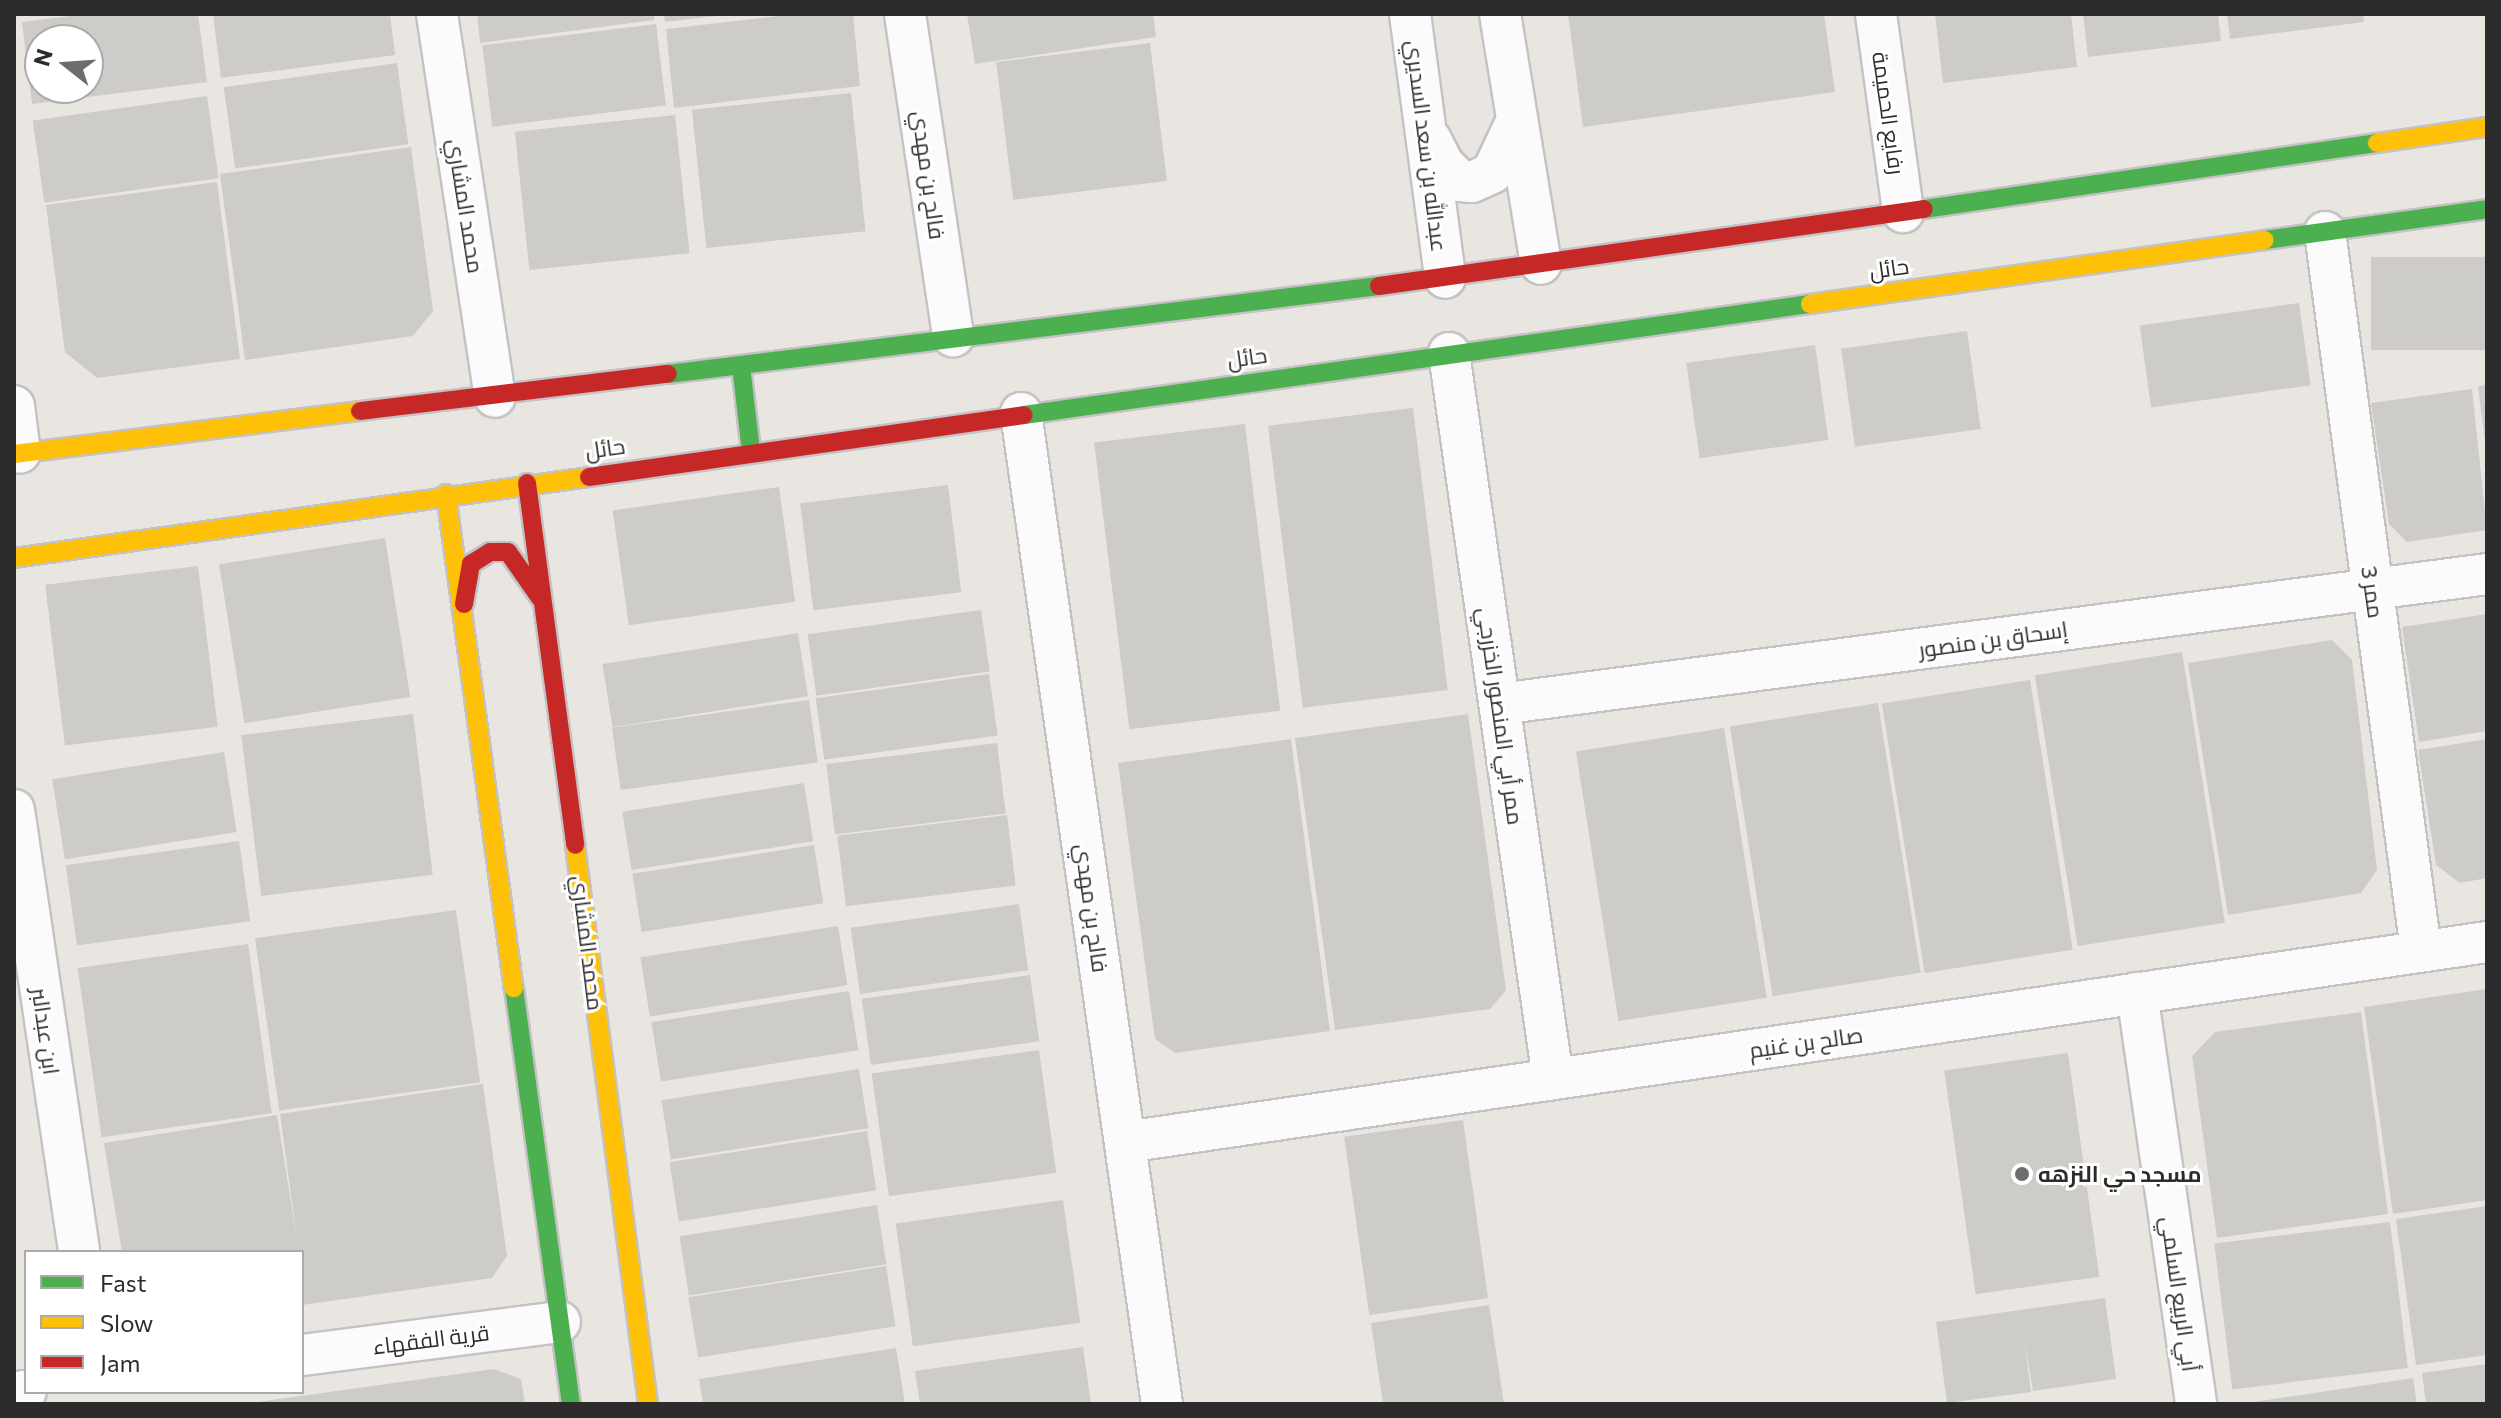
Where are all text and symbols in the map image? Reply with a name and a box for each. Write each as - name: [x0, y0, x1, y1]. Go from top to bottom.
- north arrow: [24, 24, 104, 104]
- street label: عبدالله بن سعد السديري: [1401, 39, 1453, 253]
- text: N: [27, 46, 58, 69]
- street label: رفايع الحميمة: [1867, 50, 1911, 176]
- street label: فالح بن مهدي: [907, 109, 951, 241]
- street label: محمد المشاري: [442, 137, 490, 275]
- street label: حائل: [1867, 252, 1911, 284]
- street label: حائل: [1225, 341, 1269, 373]
- street label: حائل: [583, 432, 627, 464]
- street label: ممر 3: [2356, 564, 2390, 620]
- street label: ممر أبي المنصور الخزرجي: [1473, 606, 1529, 826]
- street label: إسحاق بن منصور: [1917, 615, 2069, 663]
- street label: فالح بن مهدي: [1070, 842, 1114, 974]
- street label: محمد المشاري: [567, 874, 609, 1012]
- street label: ابن عبدالبر: [27, 986, 65, 1076]
- street label: صالح بن غنيم: [1747, 1021, 1865, 1063]
- place label: مسجد حي النزهه: [2038, 1161, 2202, 1187]
- marker: مسجد حي النزهه: [2013, 1165, 2031, 1183]
- street label: أبي الربيع السلمي: [2156, 1215, 2204, 1373]
- legend: [24, 1250, 304, 1394]
- text: Fast: [100, 1268, 147, 1297]
- text: Slow: [100, 1308, 153, 1337]
- street label: قرية الفقهاء: [371, 1319, 491, 1359]
- text: Jam: [100, 1348, 140, 1377]

